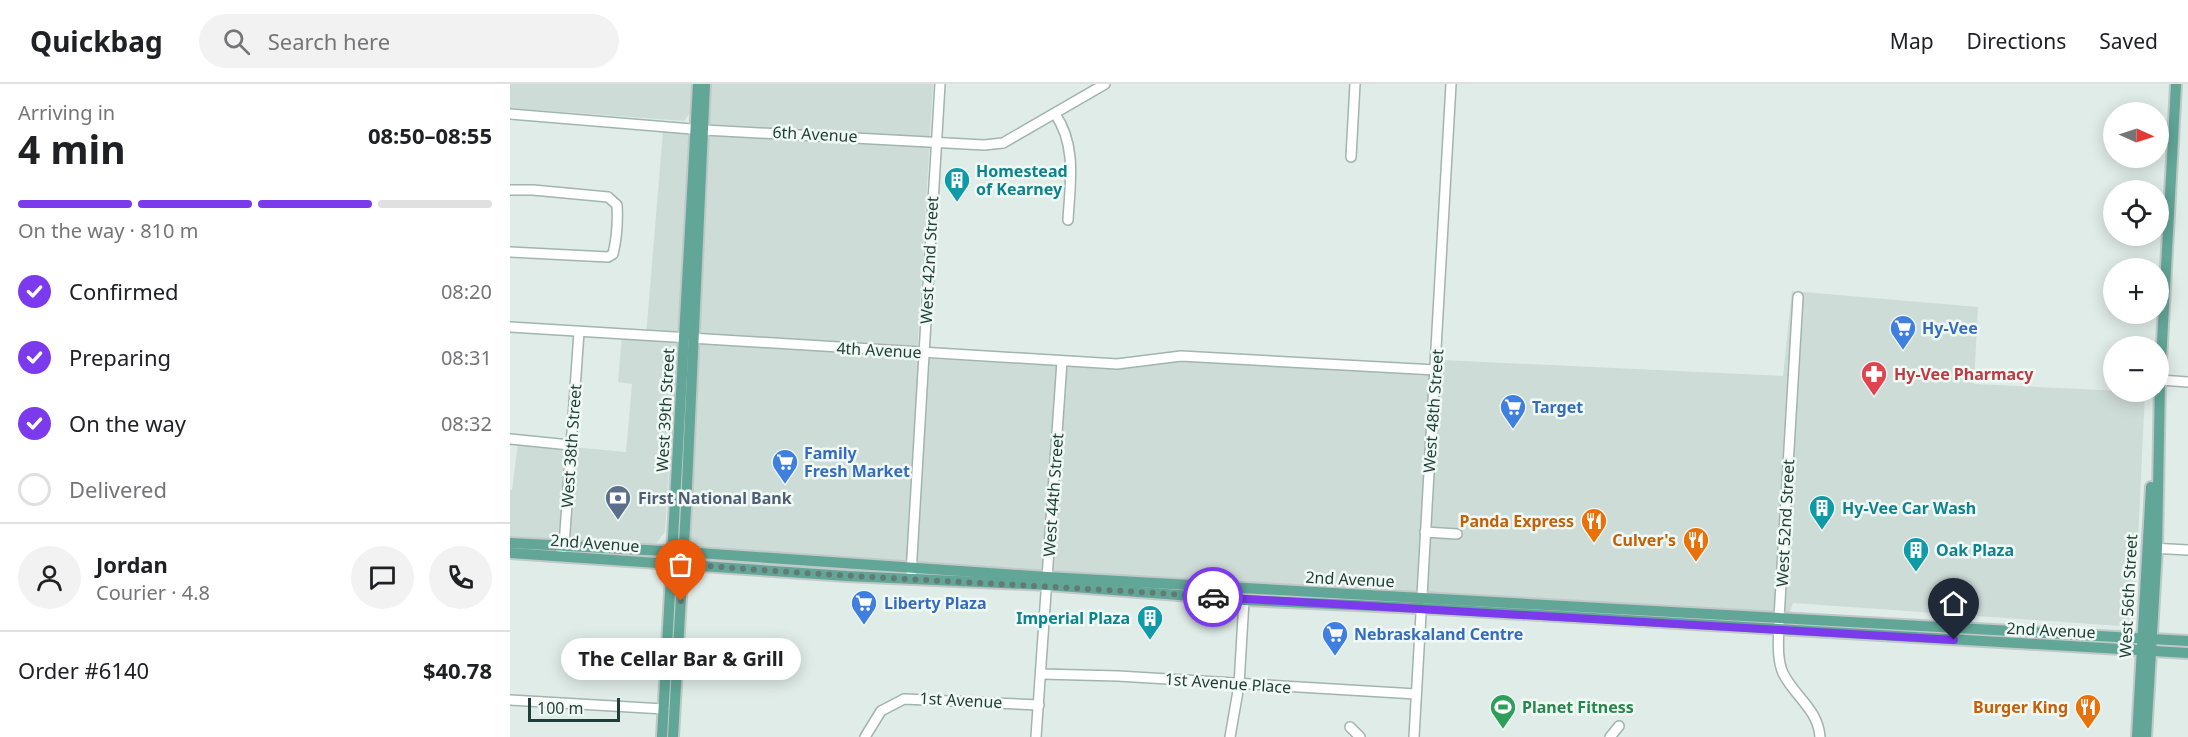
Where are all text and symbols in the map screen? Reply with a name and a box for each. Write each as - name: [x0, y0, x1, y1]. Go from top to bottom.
- search box: [199, 14, 619, 68]
- text: Quickbag: [30, 22, 163, 60]
- icon: search: [220, 25, 253, 58]
- text: Search here: [268, 26, 390, 56]
- text: Map: [1890, 27, 1934, 55]
- text: Directions: [1967, 27, 2066, 55]
- text: Saved: [2099, 27, 2158, 55]
- text: Arriving in: [18, 99, 115, 126]
- north arrow: [2103, 102, 2169, 168]
- map controls: [2103, 102, 2169, 402]
- text: 08:50–08:55: [368, 120, 492, 150]
- street label: 6th Avenue: [772, 121, 858, 147]
- text: 4 min: [18, 122, 125, 175]
- place label: Homestead of Kearney: [976, 160, 1068, 200]
- building icon: Homestead of Kearney: [942, 165, 972, 203]
- button: locate: [2103, 180, 2169, 246]
- street label: West 42nd Street: [915, 195, 943, 325]
- text: On the way · 810 m: [18, 217, 198, 244]
- button: +: [2103, 258, 2169, 324]
- icon: check: [18, 275, 51, 308]
- text: Confirmed: [69, 276, 179, 306]
- text: 08:20: [441, 278, 492, 305]
- supermarket icon: Hy-Vee: [1888, 313, 1918, 351]
- place label: Hy-Vee: [1922, 317, 1978, 339]
- button: −: [2103, 336, 2169, 402]
- street label: 4th Avenue: [836, 337, 922, 363]
- icon: check: [18, 341, 51, 374]
- text: Preparing: [69, 342, 171, 372]
- text: 08:31: [441, 344, 492, 371]
- street label: West 39th Street: [651, 347, 679, 472]
- street label: West 48th Street: [1418, 348, 1448, 474]
- pharmacy icon: Hy-Vee Pharmacy: [1859, 359, 1889, 397]
- place label: Hy-Vee Pharmacy: [1894, 363, 2034, 385]
- street label: West 38th Street: [556, 383, 586, 509]
- supermarket icon: Target: [1498, 392, 1528, 430]
- place label: Target: [1532, 396, 1583, 418]
- icon: check: [18, 407, 51, 440]
- text: On the way: [69, 408, 186, 438]
- text: 08:32: [441, 410, 492, 437]
- street label: West 44th Street: [1038, 432, 1068, 558]
- place label: Family Fresh Market: [804, 442, 910, 482]
- supermarket icon: Family Fresh Market: [770, 447, 800, 485]
- street label: West 52nd Street: [1771, 458, 1799, 588]
- text: Delivered: [69, 474, 167, 504]
- bank icon: First National Bank: [603, 483, 633, 521]
- place label: First National Bank: [638, 487, 792, 509]
- building icon: Hy-Vee Car Wash: [1807, 493, 1837, 531]
- place label: Hy-Vee Car Wash: [1842, 497, 1976, 519]
- restaurant icon: Panda Express: [1579, 506, 1609, 544]
- place label: Panda Express: [1459, 510, 1574, 532]
- restaurant icon: Culver's: [1681, 525, 1711, 563]
- street label: 2nd Avenue: [550, 529, 640, 557]
- place label: Culver's: [1612, 529, 1676, 551]
- street label: West 56th Street: [2114, 533, 2142, 658]
- building icon: Oak Plaza: [1901, 535, 1931, 573]
- pin: [655, 539, 706, 601]
- place label: Oak Plaza: [1936, 539, 2014, 561]
- button: person: [18, 546, 81, 609]
- button: chat: [351, 546, 414, 609]
- button: phone: [429, 546, 492, 609]
- icon: bag: [664, 548, 697, 581]
- text: Jordan: [96, 549, 168, 579]
- street label: 2nd Avenue: [1305, 566, 1395, 592]
- courier: [1183, 567, 1243, 627]
- pin: [1928, 578, 1979, 640]
- text: Courier · 4.8: [96, 579, 210, 606]
- icon: car: [1197, 581, 1230, 614]
- icon: home: [1937, 587, 1970, 620]
- supermarket icon: Liberty Plaza: [849, 588, 879, 626]
- place label: Liberty Plaza: [884, 592, 987, 614]
- building icon: Imperial Plaza: [1135, 603, 1165, 641]
- place label: Imperial Plaza: [1016, 607, 1130, 629]
- street label: 2nd Avenue: [2006, 617, 2096, 643]
- supermarket icon: Nebraskaland Centre: [1320, 619, 1350, 657]
- place label: Nebraskaland Centre: [1354, 623, 1523, 645]
- callout: The Cellar Bar & Grill: [561, 637, 801, 679]
- text: The Cellar Bar & Grill: [578, 645, 784, 672]
- text: Order #6140: [18, 655, 149, 685]
- text: $40.78: [423, 655, 492, 685]
- street label: 1st Avenue Place: [1164, 668, 1292, 698]
- street label: 1st Avenue: [919, 687, 1003, 713]
- sports icon: Planet Fitness: [1488, 692, 1518, 730]
- restaurant icon: Burger King: [2073, 692, 2103, 730]
- scale bar: [528, 695, 620, 722]
- place label: Planet Fitness: [1522, 696, 1634, 718]
- place label: Burger King: [1973, 696, 2068, 718]
- text: 100 m: [537, 697, 584, 719]

